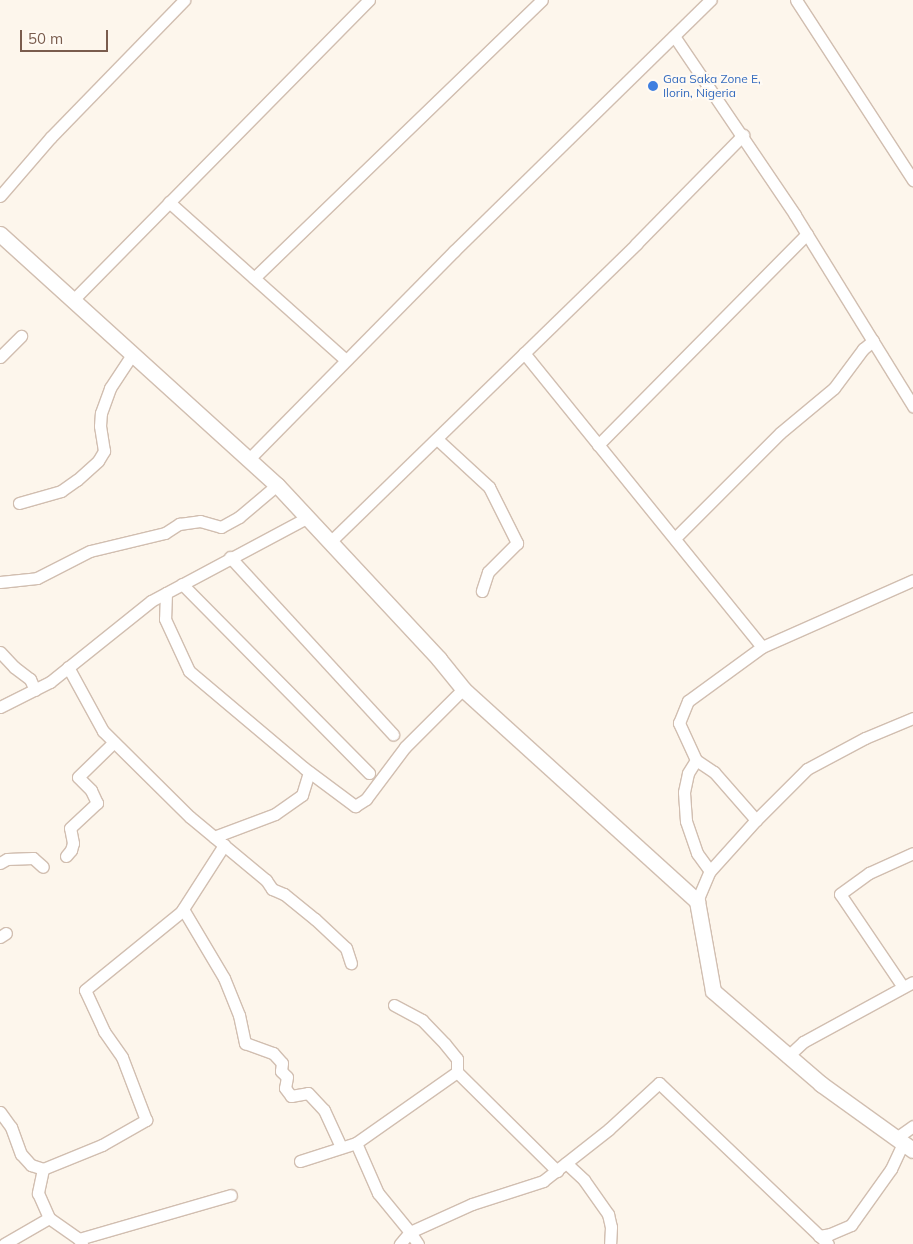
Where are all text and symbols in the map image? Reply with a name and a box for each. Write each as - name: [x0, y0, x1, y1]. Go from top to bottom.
- scale bar: [22, 20, 110, 52]
- text: 50 m: [28, 29, 63, 48]
- place label: Gaa Saka Zone E, Ilorin, Nigeria: [663, 72, 761, 100]
- marker: Gaa Saka Zone E, Ilorin, Nigeria: [647, 80, 659, 92]

